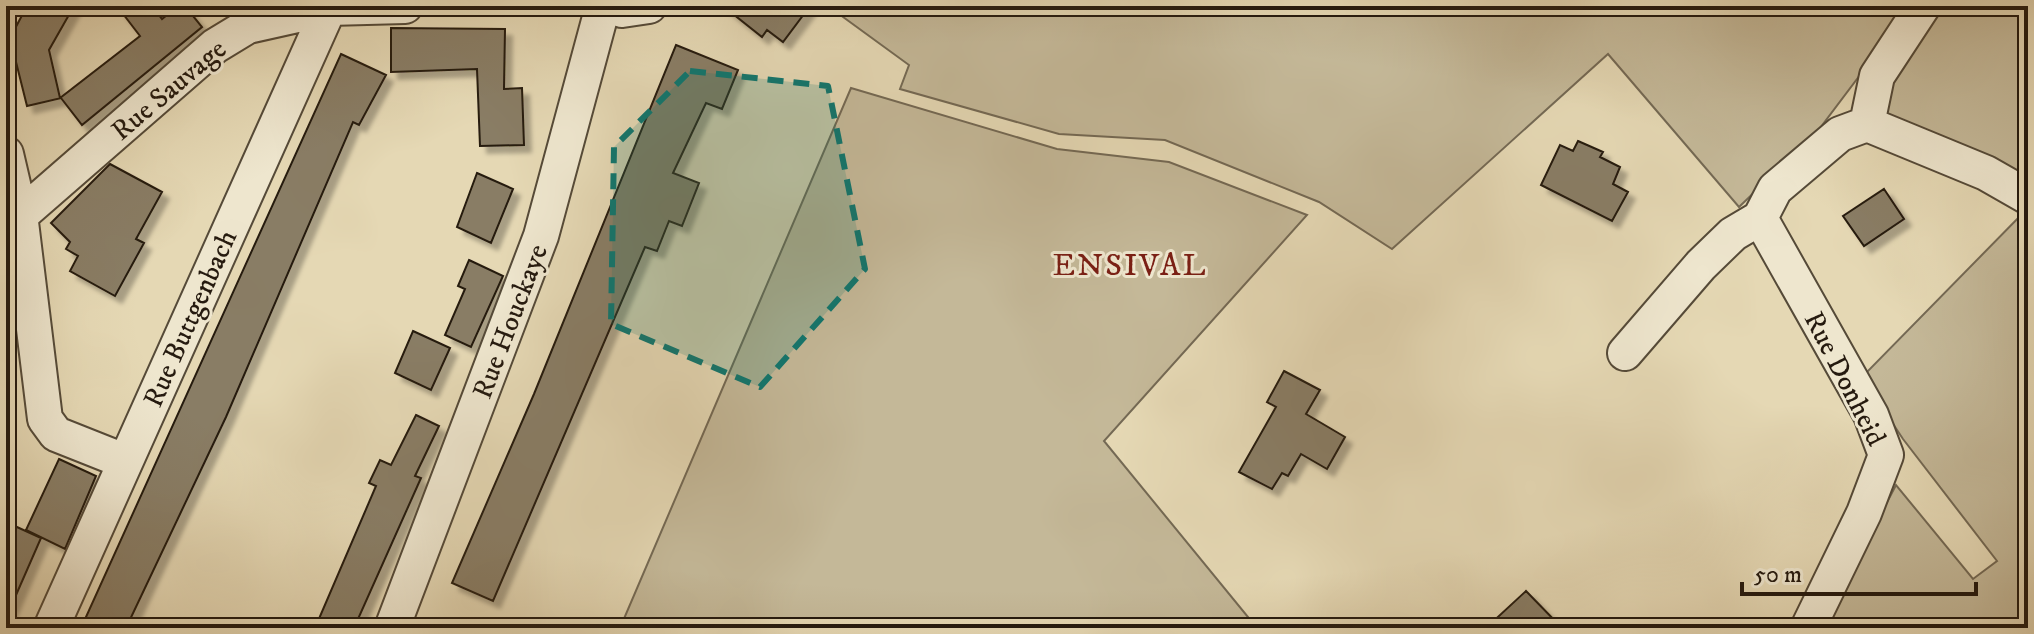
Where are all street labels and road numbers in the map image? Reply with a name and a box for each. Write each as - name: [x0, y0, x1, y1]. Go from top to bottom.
- street label: Rue Sauvage: [104, 32, 234, 148]
- street label: Rue Buttgenbach: [136, 224, 245, 413]
- street label: Rue Houckaye: [465, 239, 556, 404]
- street label: Rue Donheid: [1796, 306, 1893, 452]

